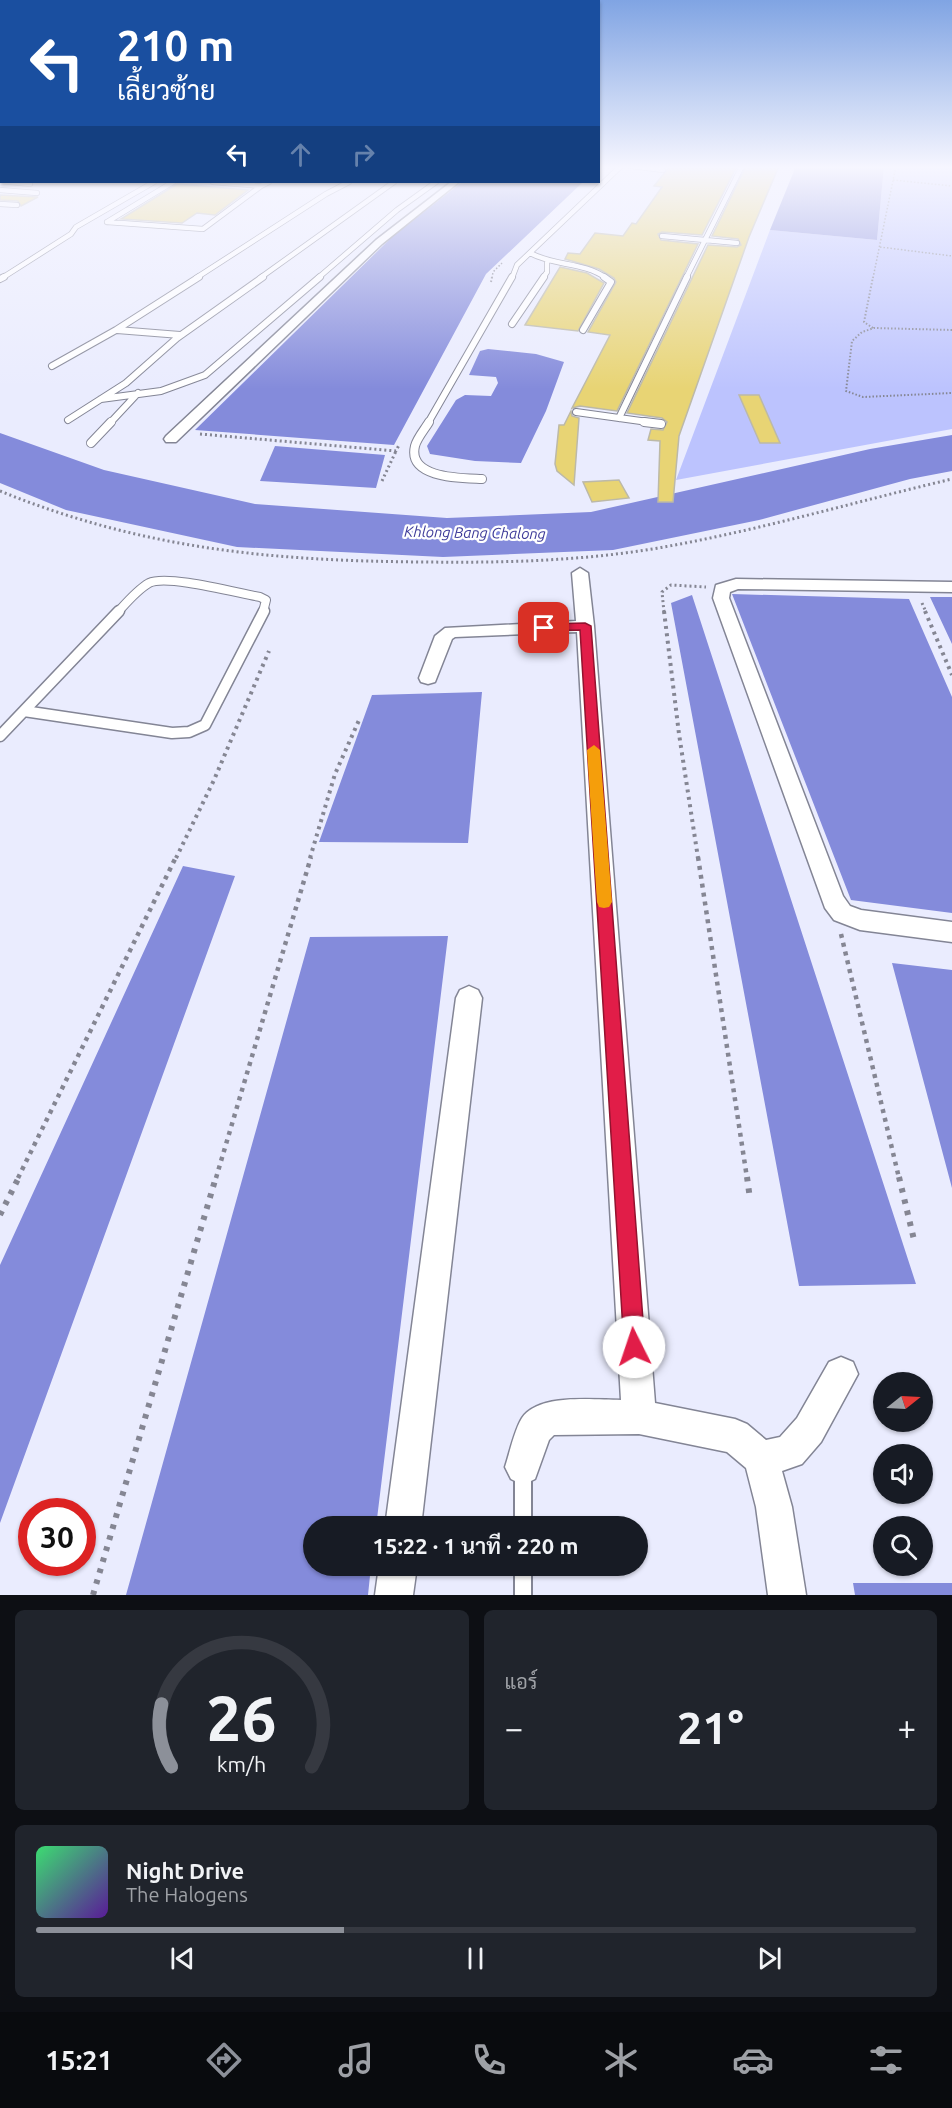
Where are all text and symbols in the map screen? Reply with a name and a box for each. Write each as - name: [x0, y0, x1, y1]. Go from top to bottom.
- text: 210 m: [117, 22, 234, 69]
- icon: left: [18, 24, 96, 102]
- text: เลี้ยวซ้าย: [117, 75, 215, 105]
- icon: left: [221, 138, 254, 171]
- icon: ahead: [284, 138, 317, 171]
- icon: right: [347, 138, 380, 171]
- water label: Khlong Bang Chalong: [404, 523, 546, 542]
- pin: [518, 602, 569, 653]
- icon: arrive: [527, 611, 560, 644]
- position arrow: [602, 1315, 666, 1379]
- north arrow: [873, 1372, 933, 1432]
- map controls: [873, 1372, 933, 1576]
- button: sound: [873, 1444, 933, 1504]
- speed limit sign: 30: [18, 1498, 96, 1576]
- button: search: [873, 1516, 933, 1576]
- text: 15:22 · 1 นาที · 220 m: [373, 1533, 578, 1558]
- text: แอร์: [505, 1670, 538, 1693]
- text: 26: [207, 1683, 277, 1753]
- text: 21°: [677, 1702, 744, 1753]
- text: −: [505, 1709, 523, 1746]
- text: +: [897, 1709, 916, 1746]
- text: km/h: [217, 1752, 266, 1776]
- text: Night Drive: [126, 1858, 244, 1883]
- text: The Halogens: [126, 1883, 248, 1906]
- icon: previous: [166, 1942, 199, 1975]
- icon: pause: [459, 1942, 492, 1975]
- icon: next: [753, 1942, 786, 1975]
- icon: directions: [203, 2039, 245, 2081]
- icon: music: [335, 2039, 377, 2081]
- icon: phone: [468, 2039, 510, 2081]
- icon: climate: [600, 2039, 642, 2081]
- icon: car: [732, 2039, 774, 2081]
- icon: filters: [865, 2039, 907, 2081]
- text: 15:21: [45, 2045, 113, 2075]

